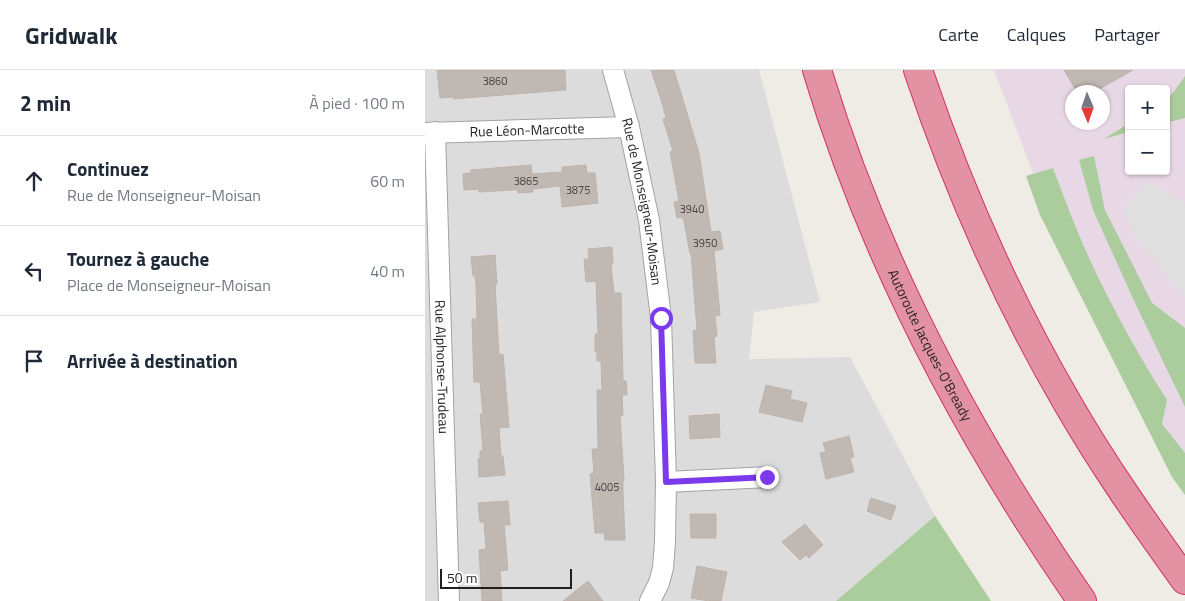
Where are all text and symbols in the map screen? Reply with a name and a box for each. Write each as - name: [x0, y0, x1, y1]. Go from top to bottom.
- text: Gridwalk: [25, 17, 118, 53]
- text: Carte: [938, 21, 979, 48]
- text: Calques: [1007, 21, 1066, 48]
- text: Partager: [1094, 21, 1160, 48]
- house number: 3860: [483, 73, 507, 89]
- north arrow: [1065, 85, 1110, 130]
- map controls: [1125, 85, 1170, 175]
- button: +: [1125, 85, 1170, 130]
- text: 2 min: [20, 87, 71, 119]
- text: À pied · 100 m: [309, 91, 405, 115]
- street label: Rue de Monseigneur-Moisan: [617, 115, 668, 286]
- street label: Rue Léon-Marcotte: [469, 117, 585, 142]
- button: −: [1125, 130, 1170, 175]
- text: Continuez: [67, 154, 149, 183]
- icon: ahead: [20, 167, 48, 195]
- text: 60 m: [370, 169, 405, 193]
- house number: 3865: [514, 173, 538, 189]
- house number: 3875: [566, 182, 590, 198]
- text: Rue de Monseigneur-Moisan: [67, 183, 261, 207]
- house number: 3940: [680, 201, 704, 217]
- house number: 3950: [693, 235, 717, 251]
- text: Tournez à gauche: [67, 244, 209, 273]
- icon: left: [20, 257, 48, 285]
- text: 40 m: [370, 259, 405, 283]
- street label: Autoroute Jacques-O'Bready: [883, 266, 978, 425]
- text: Place de Monseigneur-Moisan: [67, 273, 271, 297]
- street label: Rue Alphonse-Trudeau: [430, 300, 455, 434]
- route start: [650, 307, 673, 330]
- text: Arrivée à destination: [67, 346, 238, 375]
- icon: arrive: [20, 347, 48, 375]
- route end: [756, 466, 779, 489]
- house number: 4005: [595, 479, 619, 495]
- scale bar: [440, 566, 573, 589]
- text: 50 m: [447, 567, 477, 588]

